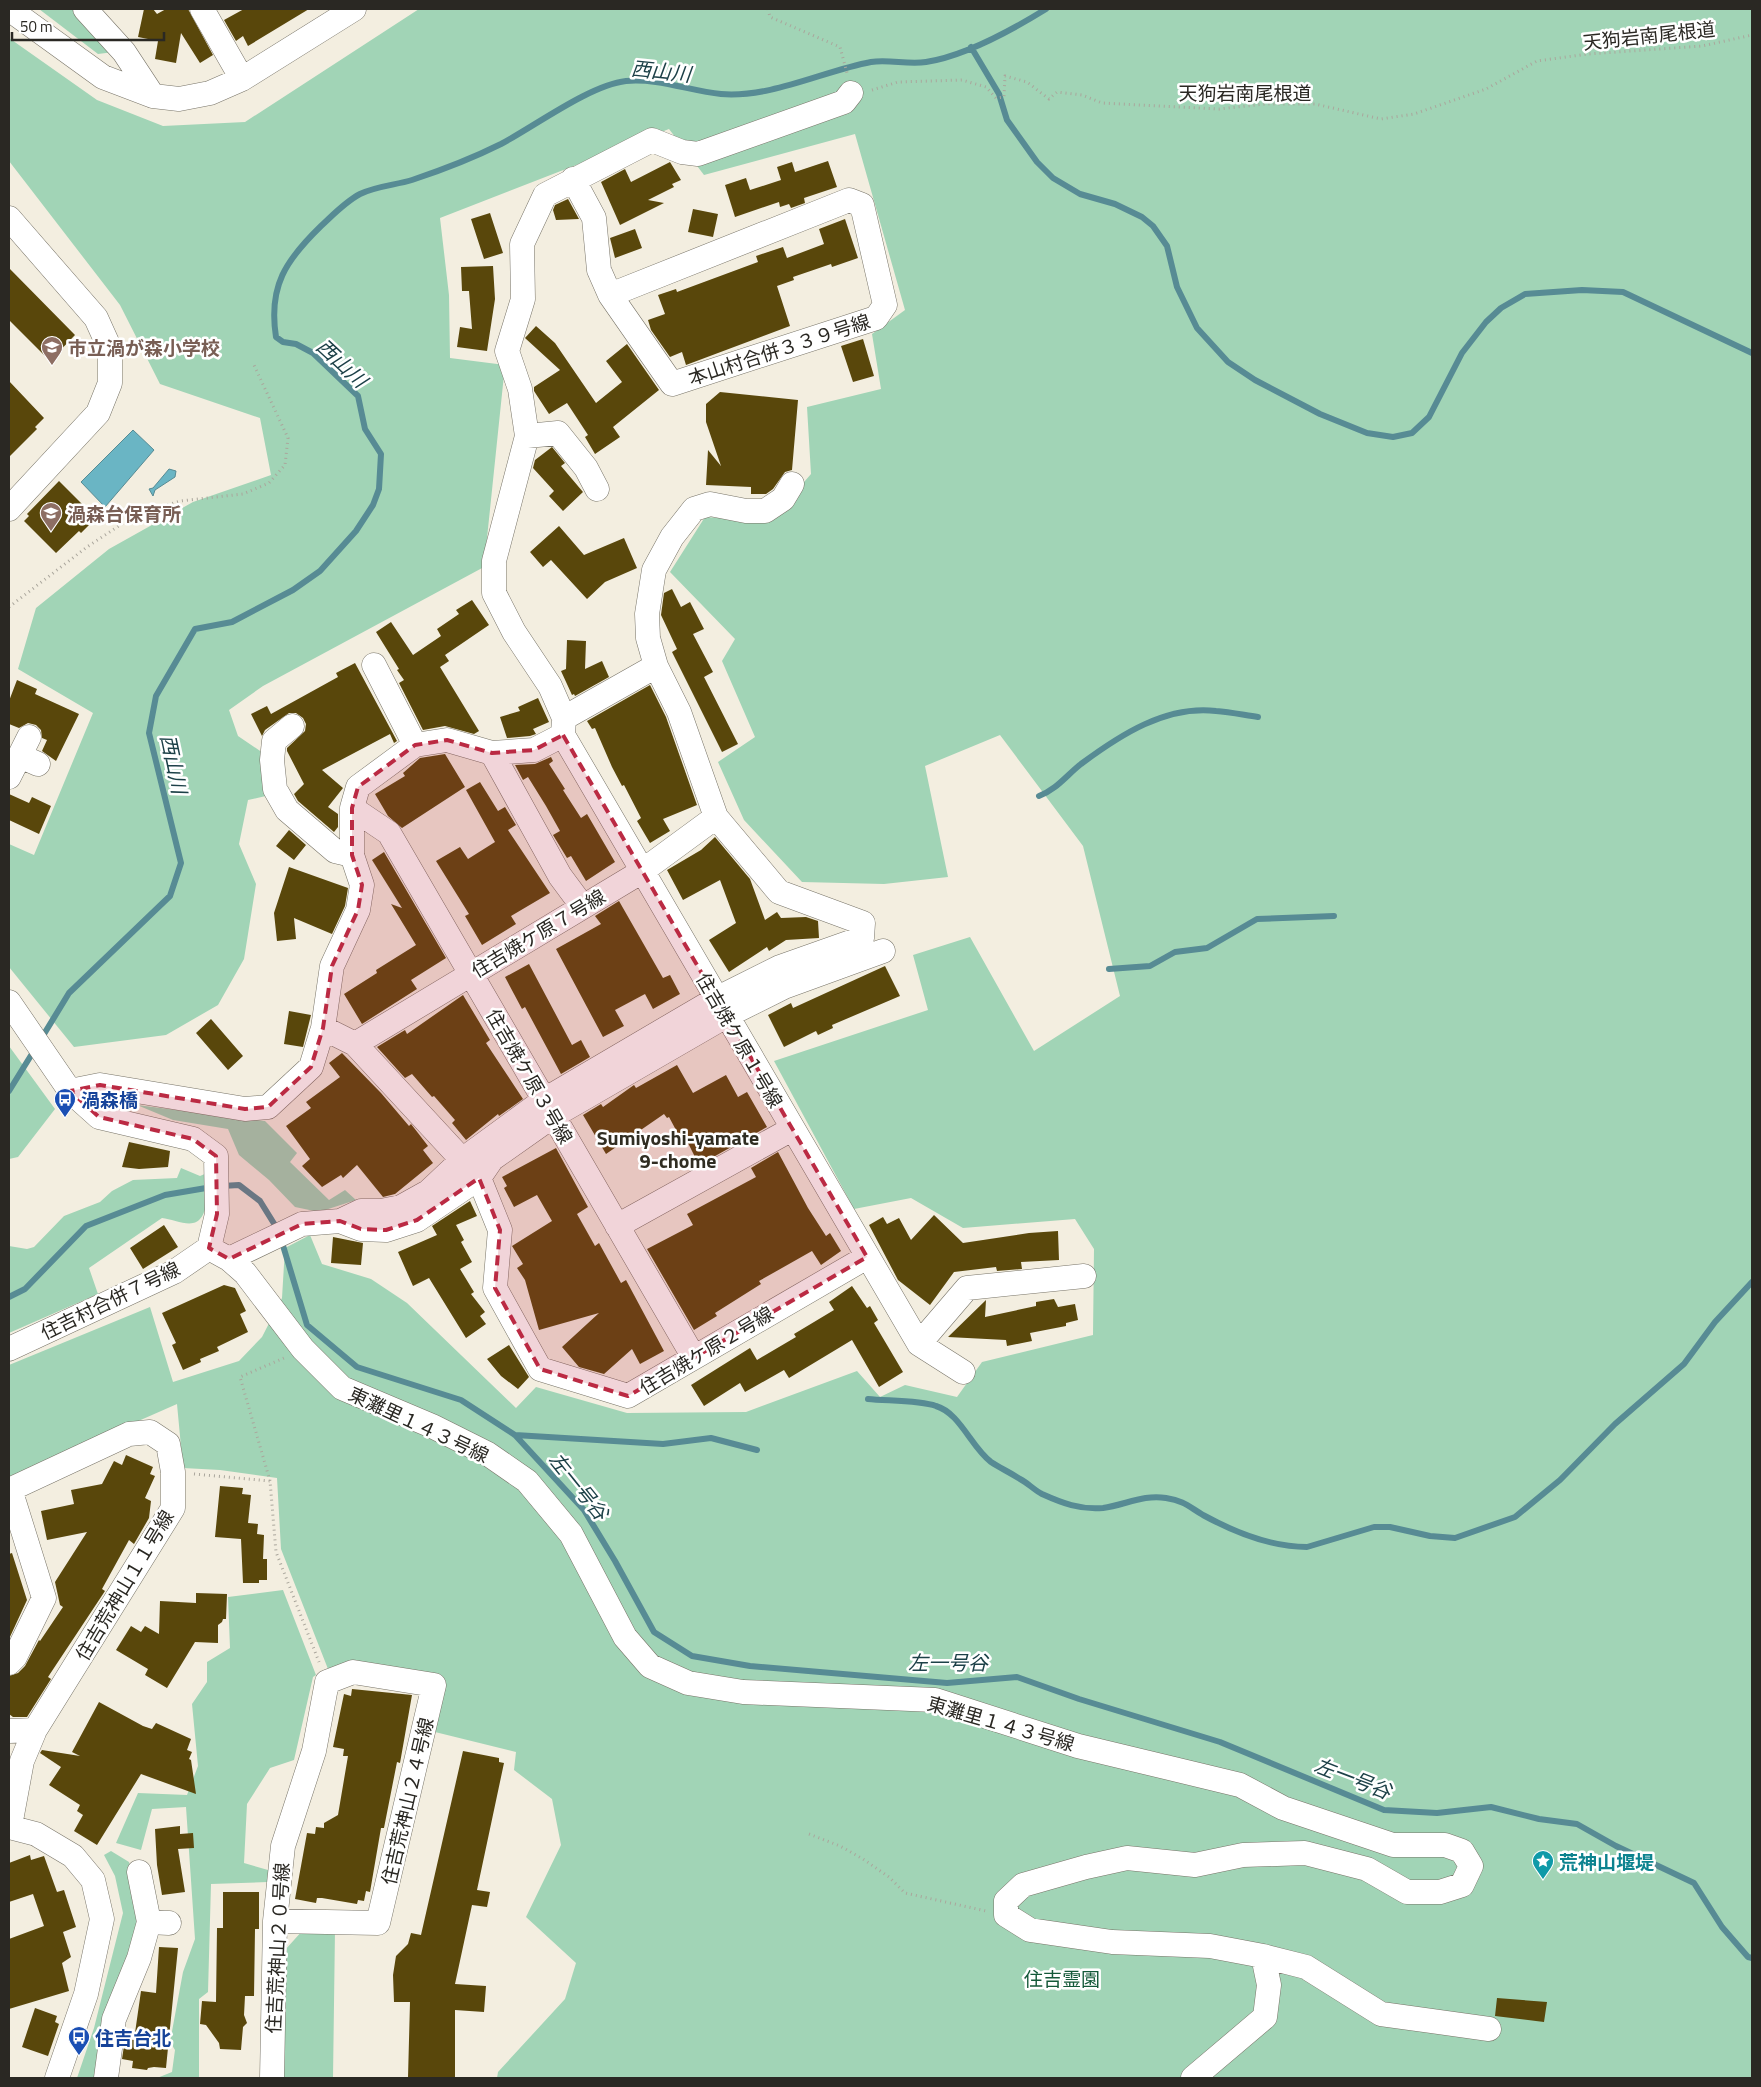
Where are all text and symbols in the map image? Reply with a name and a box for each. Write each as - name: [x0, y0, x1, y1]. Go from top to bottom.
- scale bar: [12, 10, 165, 42]
- street label: 天狗岩南尾根道: [1581, 14, 1717, 56]
- text: 50 m: [20, 15, 53, 38]
- water label: 西山川: [630, 52, 694, 90]
- street label: 天狗岩南尾根道: [1178, 78, 1312, 107]
- street label: 本山村合併３３９号線: [684, 306, 874, 392]
- water label: 西山川: [309, 331, 376, 396]
- place label: 市立渦が森小学校: [68, 333, 220, 362]
- school or university icon: 市立渦が森小学校: [40, 335, 64, 366]
- place label: 渦森台保育所: [67, 499, 181, 528]
- school or university icon: 渦森台保育所: [39, 501, 63, 532]
- water label: 西山川: [153, 731, 196, 799]
- street label: 住吉焼ケ原７号線: [465, 881, 611, 985]
- street label: 住吉焼ケ原１号線: [689, 967, 791, 1113]
- street label: 住吉焼ケ原３号線: [479, 1003, 581, 1149]
- place label: 渦森橋: [81, 1085, 138, 1114]
- bus stop icon: 渦森橋: [53, 1087, 77, 1118]
- district label: Sumiyoshi-yamate 9-chome: [597, 1122, 759, 1176]
- street label: 住吉村合併７号線: [35, 1254, 185, 1346]
- street label: 住吉焼ケ原２号線: [633, 1298, 779, 1402]
- street label: 東灘里１４３号線: [344, 1379, 494, 1469]
- water label: 左一号谷: [542, 1445, 617, 1528]
- street label: 住吉荒神山１１号線: [68, 1504, 180, 1666]
- water label: 左一号谷: [908, 1647, 990, 1678]
- street label: 東灘里１４３号線: [924, 1688, 1078, 1758]
- street label: 住吉荒神山２４号線: [374, 1714, 440, 1888]
- water label: 左一号谷: [1310, 1749, 1398, 1808]
- place label: 荒神山堰堤: [1559, 1847, 1654, 1876]
- place icon: 荒神山堰堤: [1531, 1849, 1555, 1880]
- street label: 住吉荒神山２０号線: [258, 1862, 296, 2034]
- park label: 住吉霊園: [1024, 1964, 1100, 1993]
- place label: 住吉台北: [95, 2023, 171, 2052]
- bus stop icon: 住吉台北: [67, 2025, 91, 2056]

